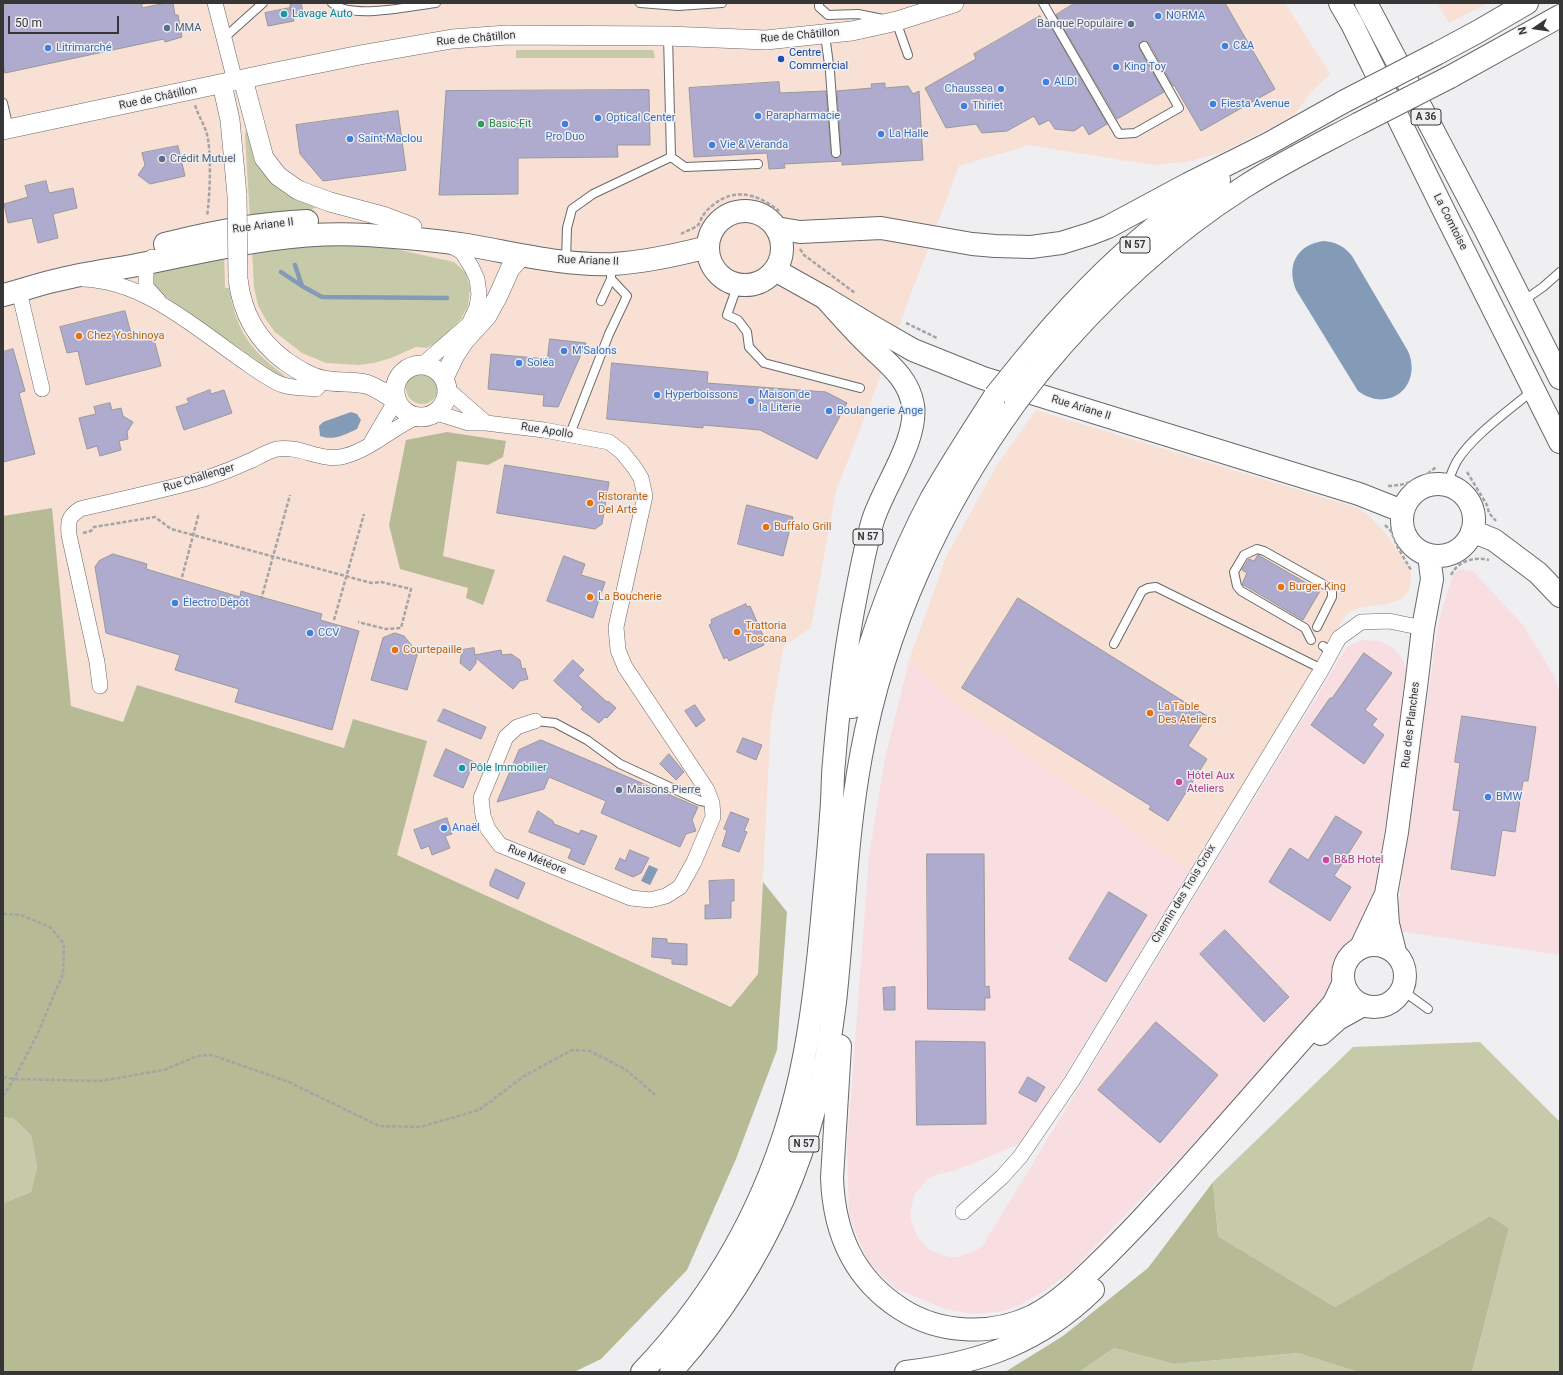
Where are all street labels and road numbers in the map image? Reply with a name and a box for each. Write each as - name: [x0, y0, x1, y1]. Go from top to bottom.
- street label: Rue de Châtillon: [760, 26, 840, 46]
- street label: Rue de Châtillon: [436, 29, 516, 49]
- street label: Rue de Châtillon: [118, 83, 198, 113]
- road number: A 36: [1411, 109, 1441, 125]
- street label: La Comtoise: [1430, 192, 1470, 252]
- street label: Rue Ariane II: [232, 216, 294, 236]
- road number: N 57: [1120, 237, 1150, 253]
- street label: Rue Ariane II: [557, 253, 619, 269]
- street label: Rue Ariane II: [1050, 393, 1112, 423]
- street label: Rue Apollo: [520, 420, 574, 442]
- street label: Rue Challenger: [162, 461, 236, 495]
- road number: N 57: [853, 529, 883, 545]
- street label: Rue des Planches: [1399, 681, 1423, 769]
- street label: Rue Météore: [506, 842, 568, 878]
- street label: Chemin des Trois Croix: [1149, 842, 1219, 946]
- road number: N 57: [789, 1136, 819, 1152]

